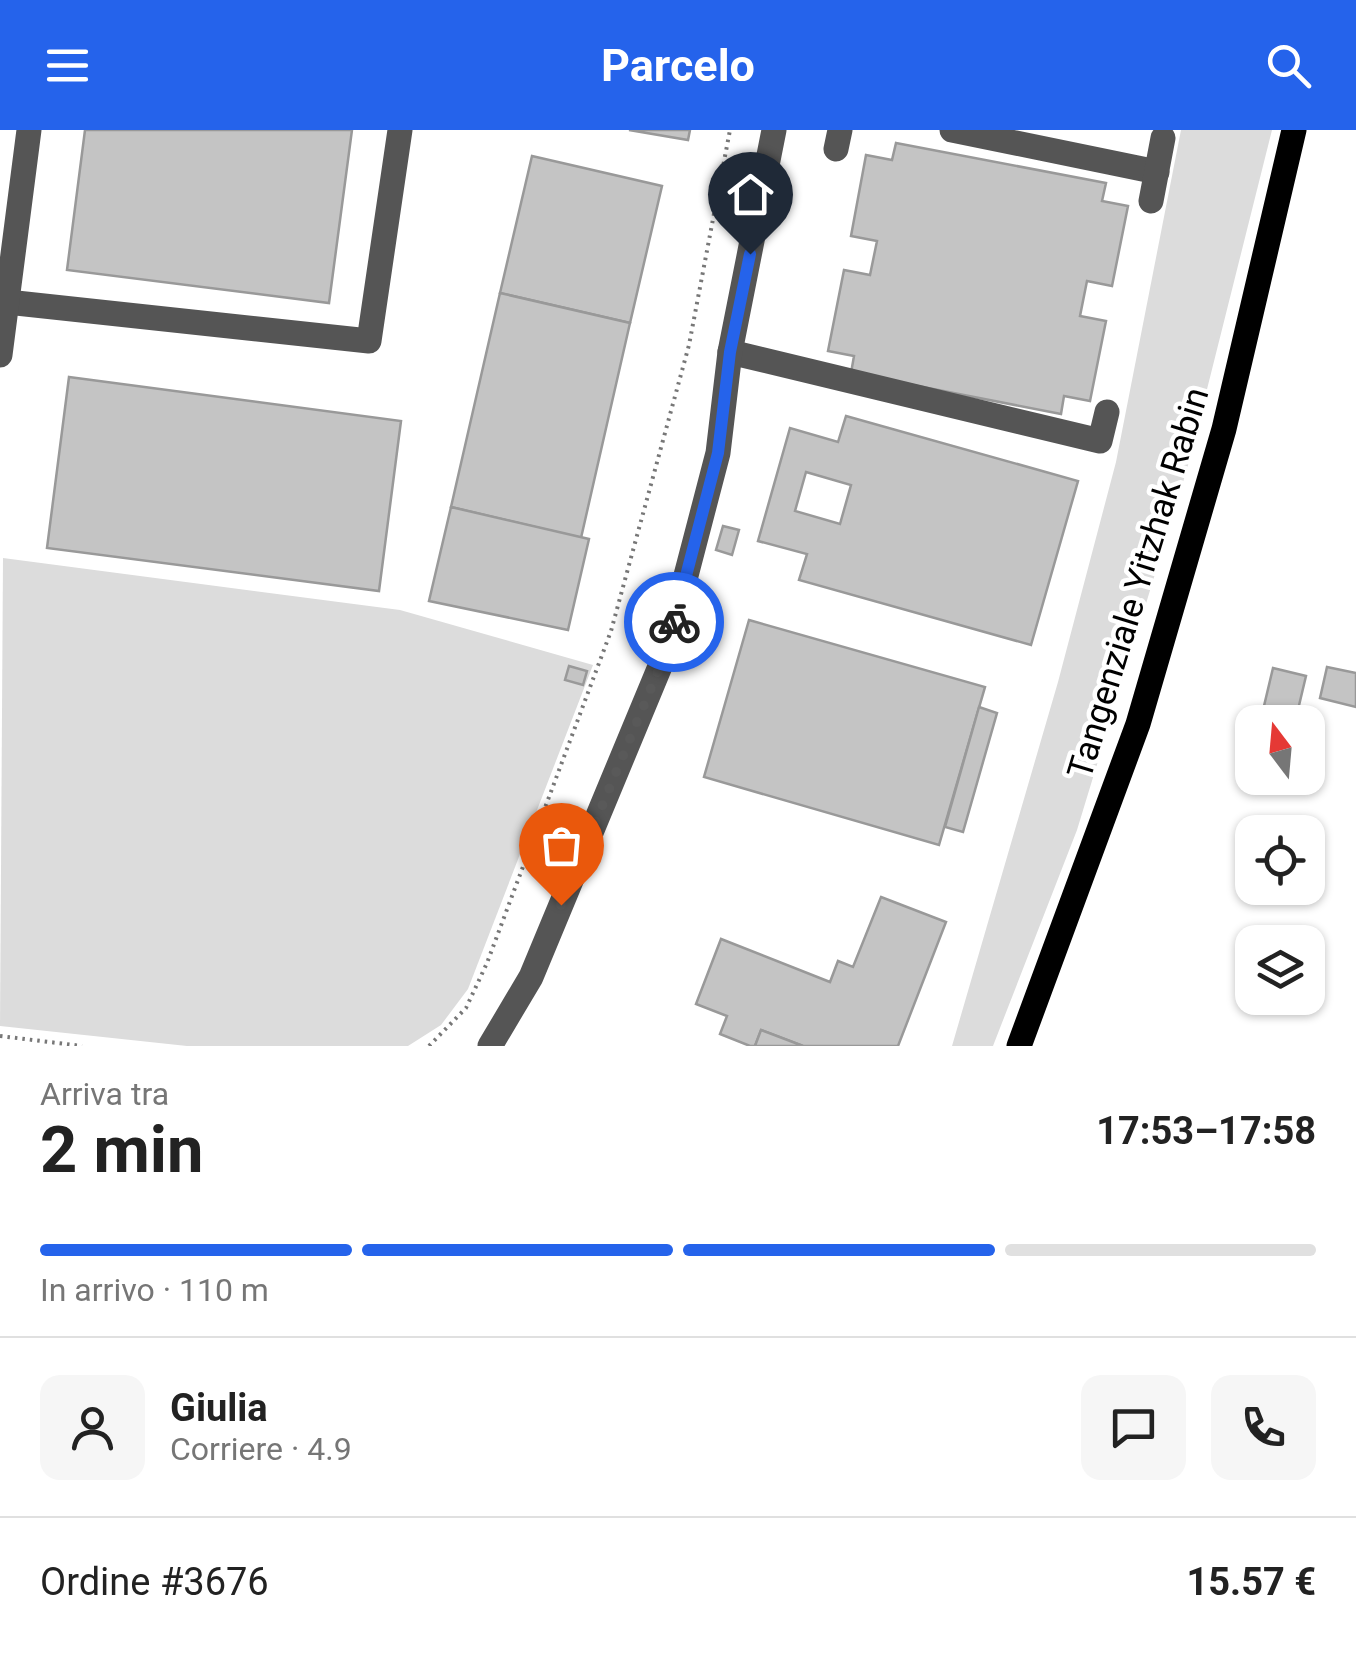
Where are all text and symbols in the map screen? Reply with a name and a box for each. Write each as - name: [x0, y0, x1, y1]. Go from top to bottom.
- icon: menu: [40, 38, 95, 93]
- icon: search: [1261, 38, 1316, 93]
- text: Parcelo: [601, 39, 755, 92]
- pin: [708, 152, 793, 255]
- icon: home: [723, 167, 778, 222]
- street label: Tangenziale Yitzhak Rabin: [1059, 383, 1218, 784]
- courier: [624, 572, 724, 672]
- icon: bike: [647, 595, 702, 650]
- north arrow: [1235, 705, 1325, 795]
- map controls: [1235, 705, 1325, 1015]
- pin: [519, 803, 604, 906]
- button: locate: [1235, 815, 1325, 905]
- icon: bag: [534, 818, 589, 873]
- button: layers: [1235, 925, 1325, 1015]
- text: Arriva tra: [40, 1075, 169, 1113]
- text: 17:53–17:58: [1096, 1109, 1316, 1153]
- text: 2 min: [40, 1112, 203, 1188]
- text: In arrivo · 110 m: [40, 1271, 269, 1309]
- button: person: [40, 1375, 145, 1480]
- button: chat: [1081, 1375, 1186, 1480]
- button: phone: [1211, 1375, 1316, 1480]
- text: Giulia: [170, 1386, 268, 1430]
- text: Corriere · 4.9: [170, 1430, 352, 1468]
- text: Ordine #3676: [40, 1560, 269, 1604]
- text: 15.57 €: [1187, 1560, 1316, 1604]

